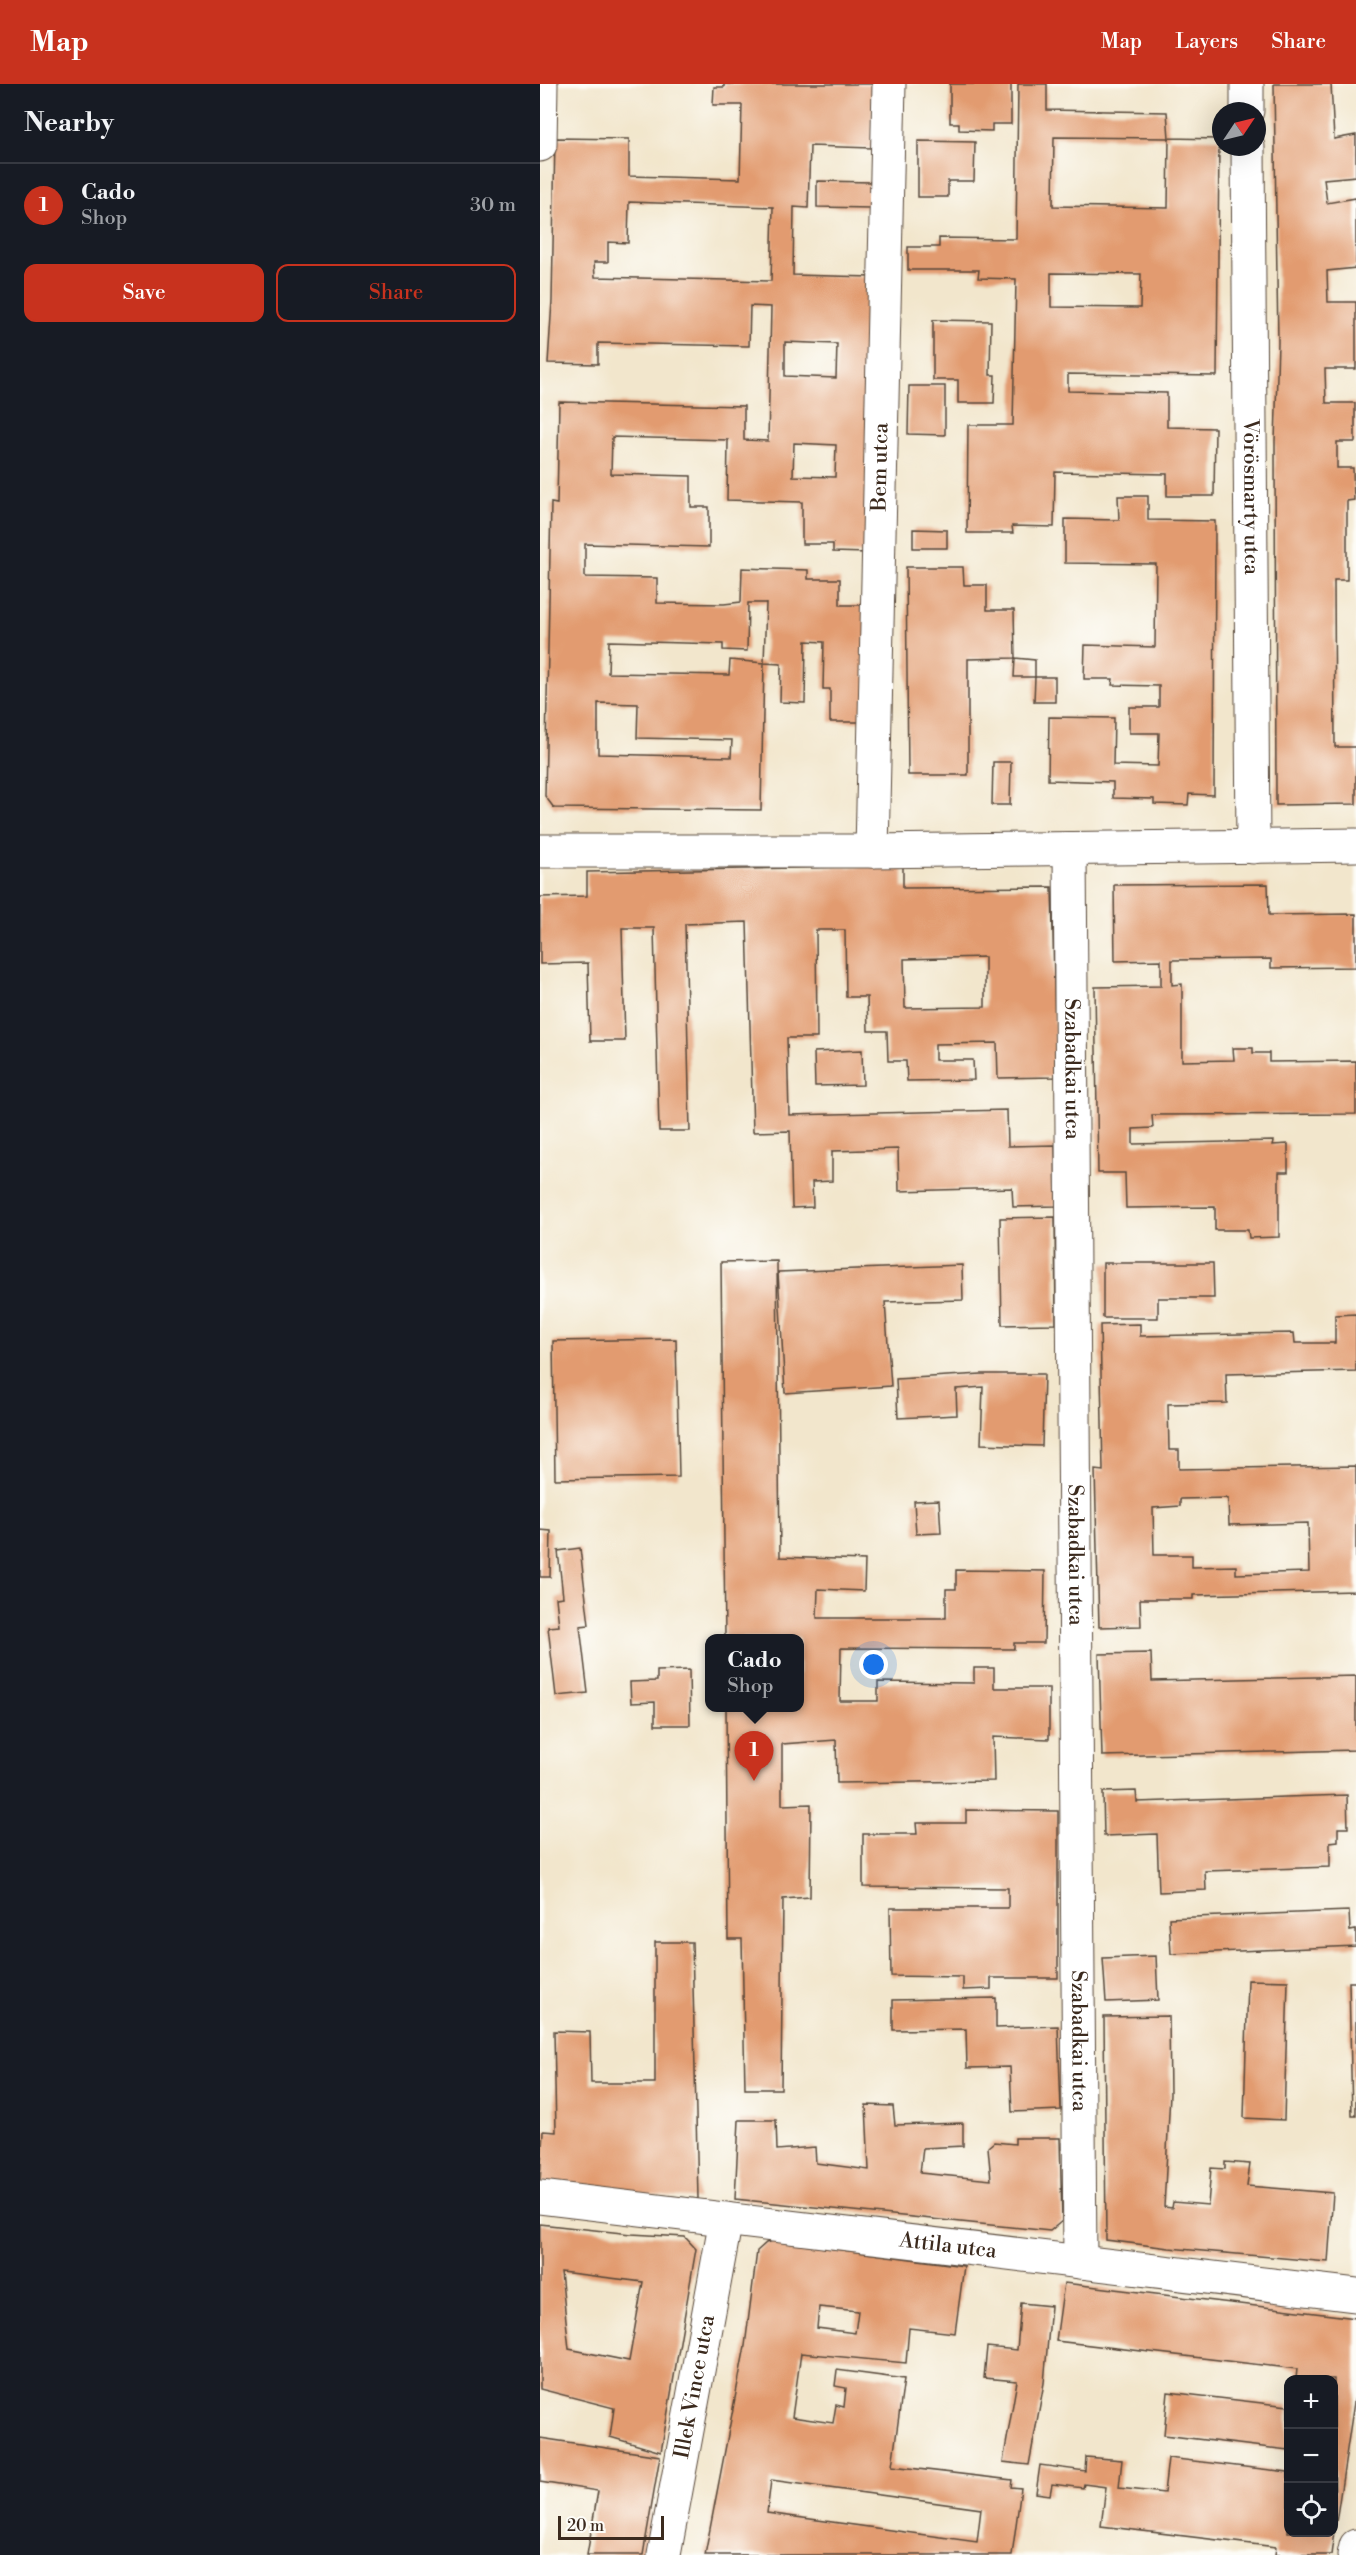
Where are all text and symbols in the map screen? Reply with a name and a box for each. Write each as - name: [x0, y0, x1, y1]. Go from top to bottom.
- text: Map: [30, 25, 89, 60]
- text: Map: [1101, 29, 1142, 55]
- text: Layers: [1175, 29, 1238, 55]
- text: Share: [1271, 29, 1326, 55]
- north arrow: [1212, 102, 1266, 156]
- text: Nearby: [24, 107, 114, 139]
- text: Cado: [81, 179, 135, 206]
- text: 1: [39, 193, 48, 218]
- text: 30 m: [470, 193, 516, 218]
- text: Shop: [81, 206, 127, 231]
- button: Save: [24, 264, 264, 322]
- button: Share: [276, 264, 516, 322]
- street label: Vörösmarty utca: [1237, 418, 1264, 575]
- street label: Bem utca: [867, 422, 894, 513]
- street label: Szabadkai utca: [1058, 998, 1085, 1140]
- street label: Szabadkai utca: [1061, 1484, 1088, 1626]
- popup: [705, 1634, 804, 1712]
- text: Cado: [727, 1647, 782, 1674]
- your location: [859, 1650, 888, 1679]
- text: Shop: [727, 1674, 774, 1699]
- pin: 1: [734, 1732, 774, 1781]
- street label: Szabadkai utca: [1065, 1970, 1092, 2112]
- street label: Attila utca: [897, 2227, 999, 2265]
- street label: Illek Vince utca: [669, 2313, 721, 2461]
- map controls: [1284, 2375, 1338, 2537]
- button: +: [1284, 2375, 1338, 2429]
- button: −: [1284, 2429, 1338, 2483]
- button: locate: [1284, 2483, 1338, 2537]
- scale bar: [558, 2513, 664, 2540]
- text: 20 m: [567, 2516, 604, 2536]

